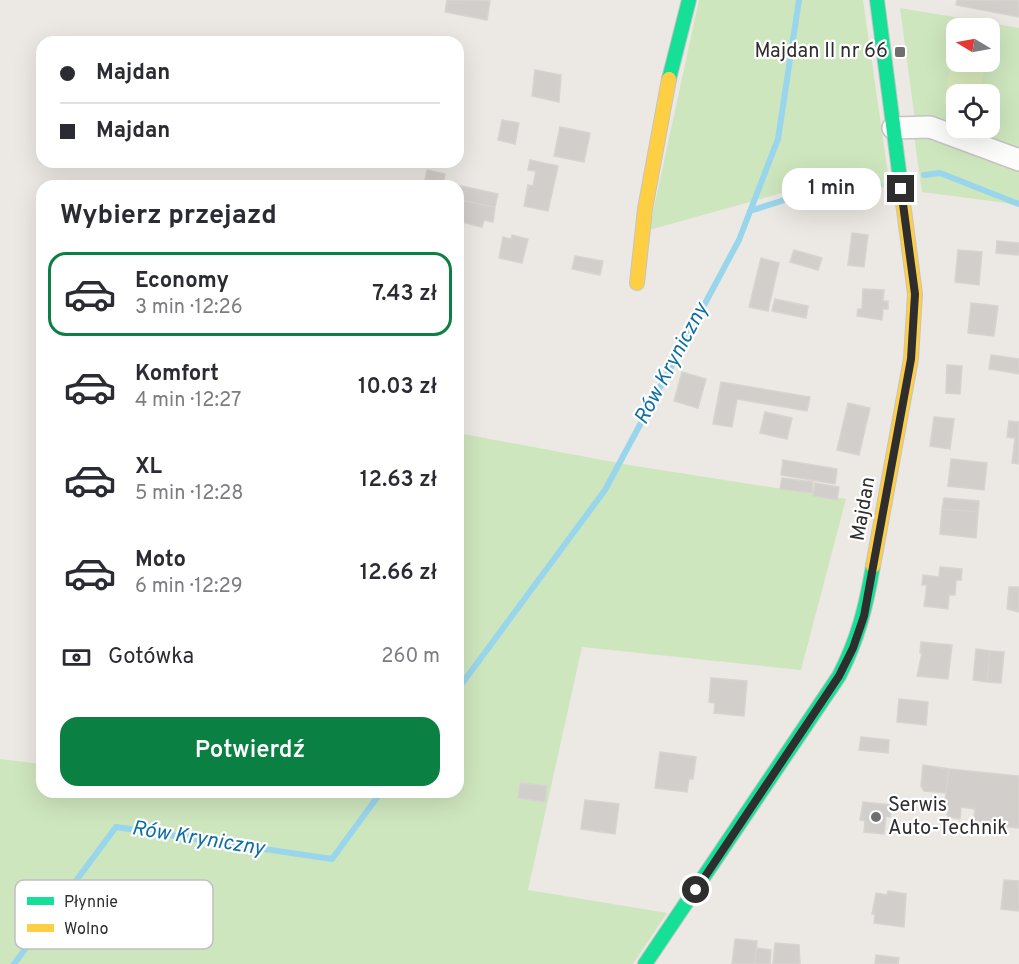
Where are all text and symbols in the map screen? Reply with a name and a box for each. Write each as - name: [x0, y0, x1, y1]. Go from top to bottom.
- north arrow: [946, 18, 1000, 72]
- map controls: [946, 18, 1000, 138]
- place label: Majdan II nr 66: [755, 39, 888, 65]
- marker: Majdan II nr 66: [893, 45, 907, 59]
- text: Majdan: [96, 60, 170, 87]
- button: locate: [946, 84, 1000, 138]
- text: Majdan: [96, 118, 170, 145]
- callout: 1 min: [781, 168, 880, 210]
- route end: [887, 175, 914, 202]
- text: 1 min: [808, 176, 855, 202]
- text: Wybierz przejazd: [60, 199, 277, 233]
- icon: car: [63, 267, 117, 321]
- text: Economy: [135, 268, 229, 295]
- text: 7.43 zł: [372, 281, 437, 308]
- text: 3 min · 12:26: [135, 295, 243, 321]
- water label: Rów Kryniczny: [629, 297, 716, 429]
- icon: car: [63, 360, 117, 414]
- text: Komfort: [135, 361, 219, 388]
- text: 10.03 zł: [358, 374, 437, 401]
- text: 4 min · 12:27: [135, 388, 241, 414]
- icon: car: [63, 453, 117, 507]
- text: XL: [135, 454, 162, 481]
- text: 12.63 zł: [360, 467, 437, 494]
- street label: Majdan: [846, 475, 882, 543]
- text: 5 min · 12:28: [135, 481, 243, 507]
- icon: car: [63, 546, 117, 600]
- text: Moto: [135, 547, 186, 574]
- text: 12.66 zł: [360, 560, 437, 587]
- text: 6 min · 12:29: [135, 574, 243, 600]
- icon: cash: [60, 641, 93, 674]
- text: Gotówka: [108, 644, 194, 671]
- text: 260 m: [381, 644, 440, 670]
- button: Potwierdź: [60, 717, 440, 786]
- place label: Serwis Auto-Technik: [888, 793, 1008, 842]
- marker: Serwis Auto-Technik: [869, 810, 883, 824]
- water label: Rów Kryniczny: [130, 815, 267, 863]
- route start: [682, 876, 709, 903]
- legend: [15, 880, 213, 949]
- text: Płynnie: [64, 893, 118, 913]
- text: Wolno: [64, 920, 108, 940]

